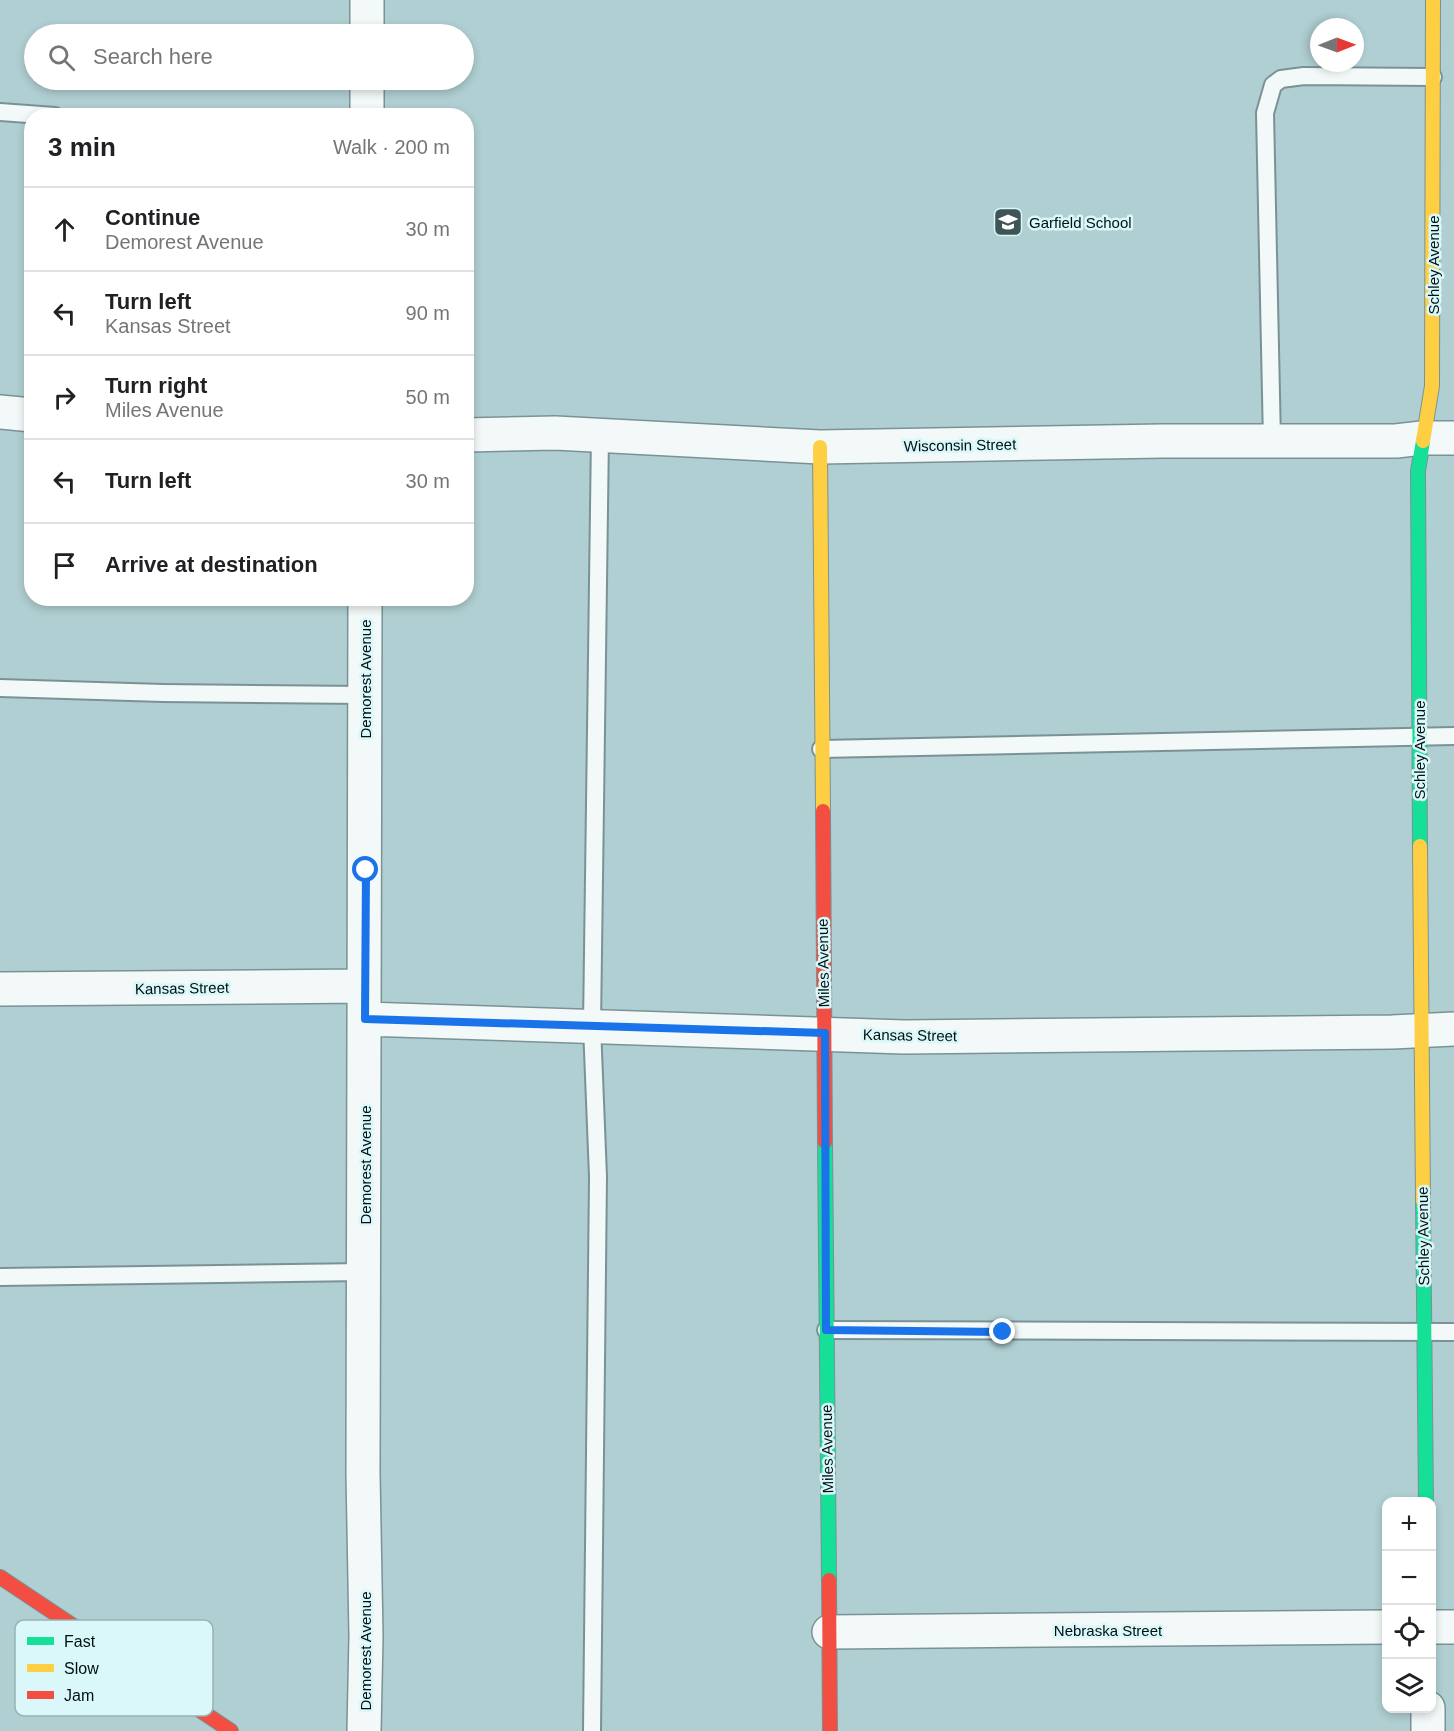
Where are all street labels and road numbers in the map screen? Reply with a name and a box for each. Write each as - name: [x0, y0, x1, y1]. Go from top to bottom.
- street label: Schley Avenue: [1425, 216, 1442, 314]
- street label: Wisconsin Street: [904, 436, 1017, 454]
- street label: Demorest Avenue: [357, 620, 374, 738]
- street label: Schley Avenue: [1411, 701, 1428, 799]
- street label: Miles Avenue: [814, 918, 832, 1008]
- street label: Kansas Street: [135, 979, 230, 997]
- street label: Kansas Street: [863, 1026, 958, 1044]
- street label: Demorest Avenue: [357, 1106, 374, 1224]
- street label: Schley Avenue: [1414, 1186, 1432, 1286]
- street label: Miles Avenue: [818, 1404, 836, 1494]
- street label: Demorest Avenue: [357, 1592, 374, 1710]
- street label: Nebraska Street: [1054, 1622, 1163, 1639]

